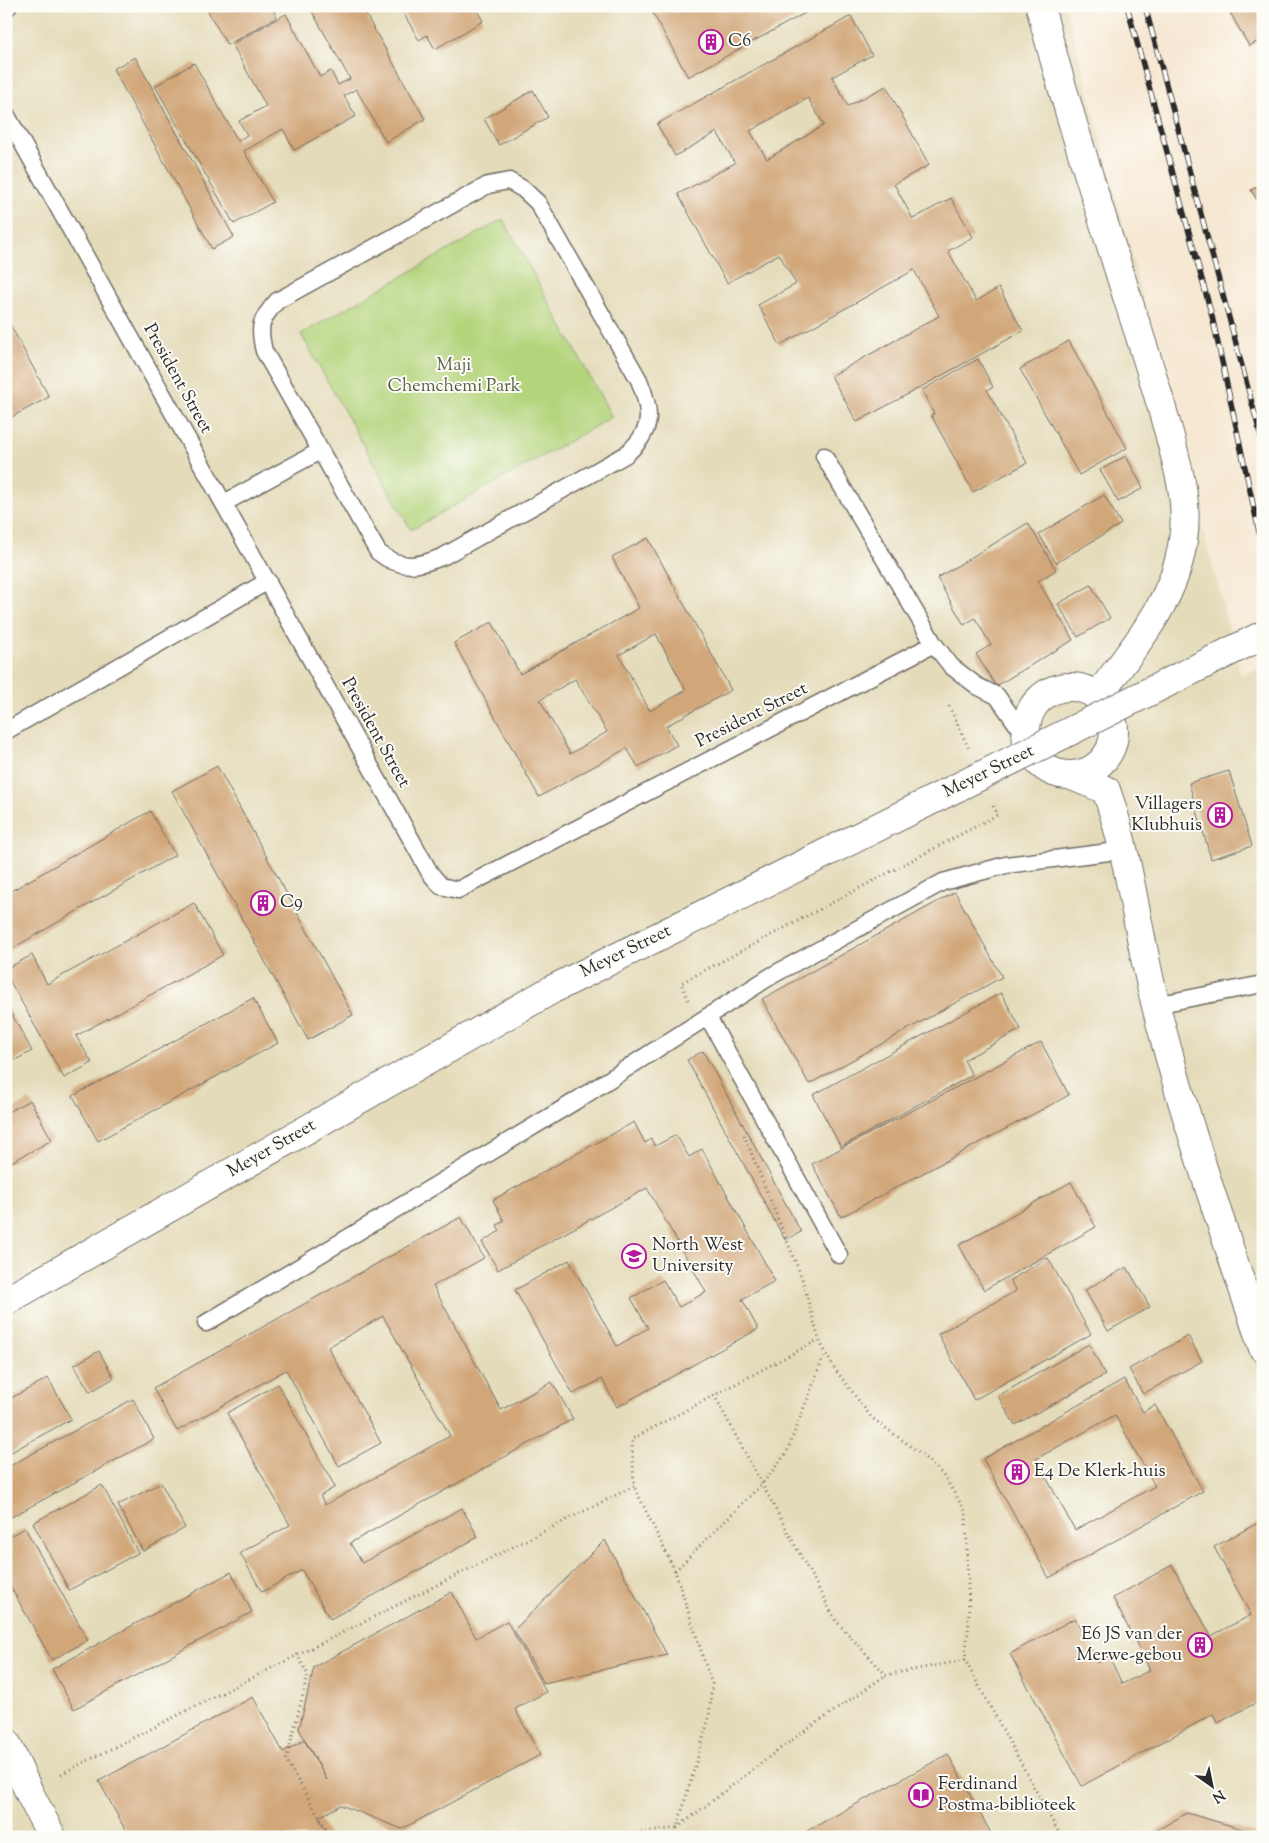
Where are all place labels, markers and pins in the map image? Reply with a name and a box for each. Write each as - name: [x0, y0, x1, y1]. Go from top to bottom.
- building icon: C6: [698, 29, 724, 55]
- place label: C6: [728, 29, 751, 55]
- place label: Villagers Klubhuis: [1131, 792, 1202, 839]
- building icon: Villagers Klubhuis: [1207, 802, 1233, 828]
- building icon: C9: [250, 890, 276, 916]
- place label: C9: [280, 890, 303, 916]
- place label: North West University: [652, 1233, 743, 1280]
- school or university icon: North West University: [621, 1243, 647, 1269]
- building icon: E4 De Klerk-huis: [1004, 1459, 1030, 1485]
- place label: E4 De Klerk-huis: [1034, 1459, 1166, 1485]
- place label: E6 JS van der Merwe-gebou: [1076, 1622, 1182, 1669]
- building icon: E6 JS van der Merwe-gebou: [1187, 1632, 1213, 1658]
- place label: Ferdinand Postma-biblioteek: [938, 1772, 1077, 1819]
- library icon: Ferdinand Postma-biblioteek: [908, 1782, 934, 1808]

